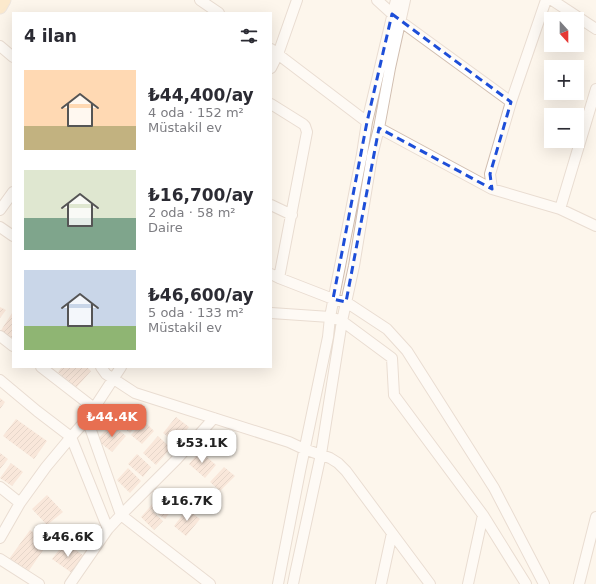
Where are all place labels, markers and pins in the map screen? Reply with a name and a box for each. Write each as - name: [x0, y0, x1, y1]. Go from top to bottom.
- pin: ₺44.4K: [79, 404, 145, 438]
- pin: ₺53.1K: [169, 430, 235, 464]
- pin: ₺16.7K: [154, 488, 220, 522]
- pin: ₺46.6K: [35, 524, 101, 558]

